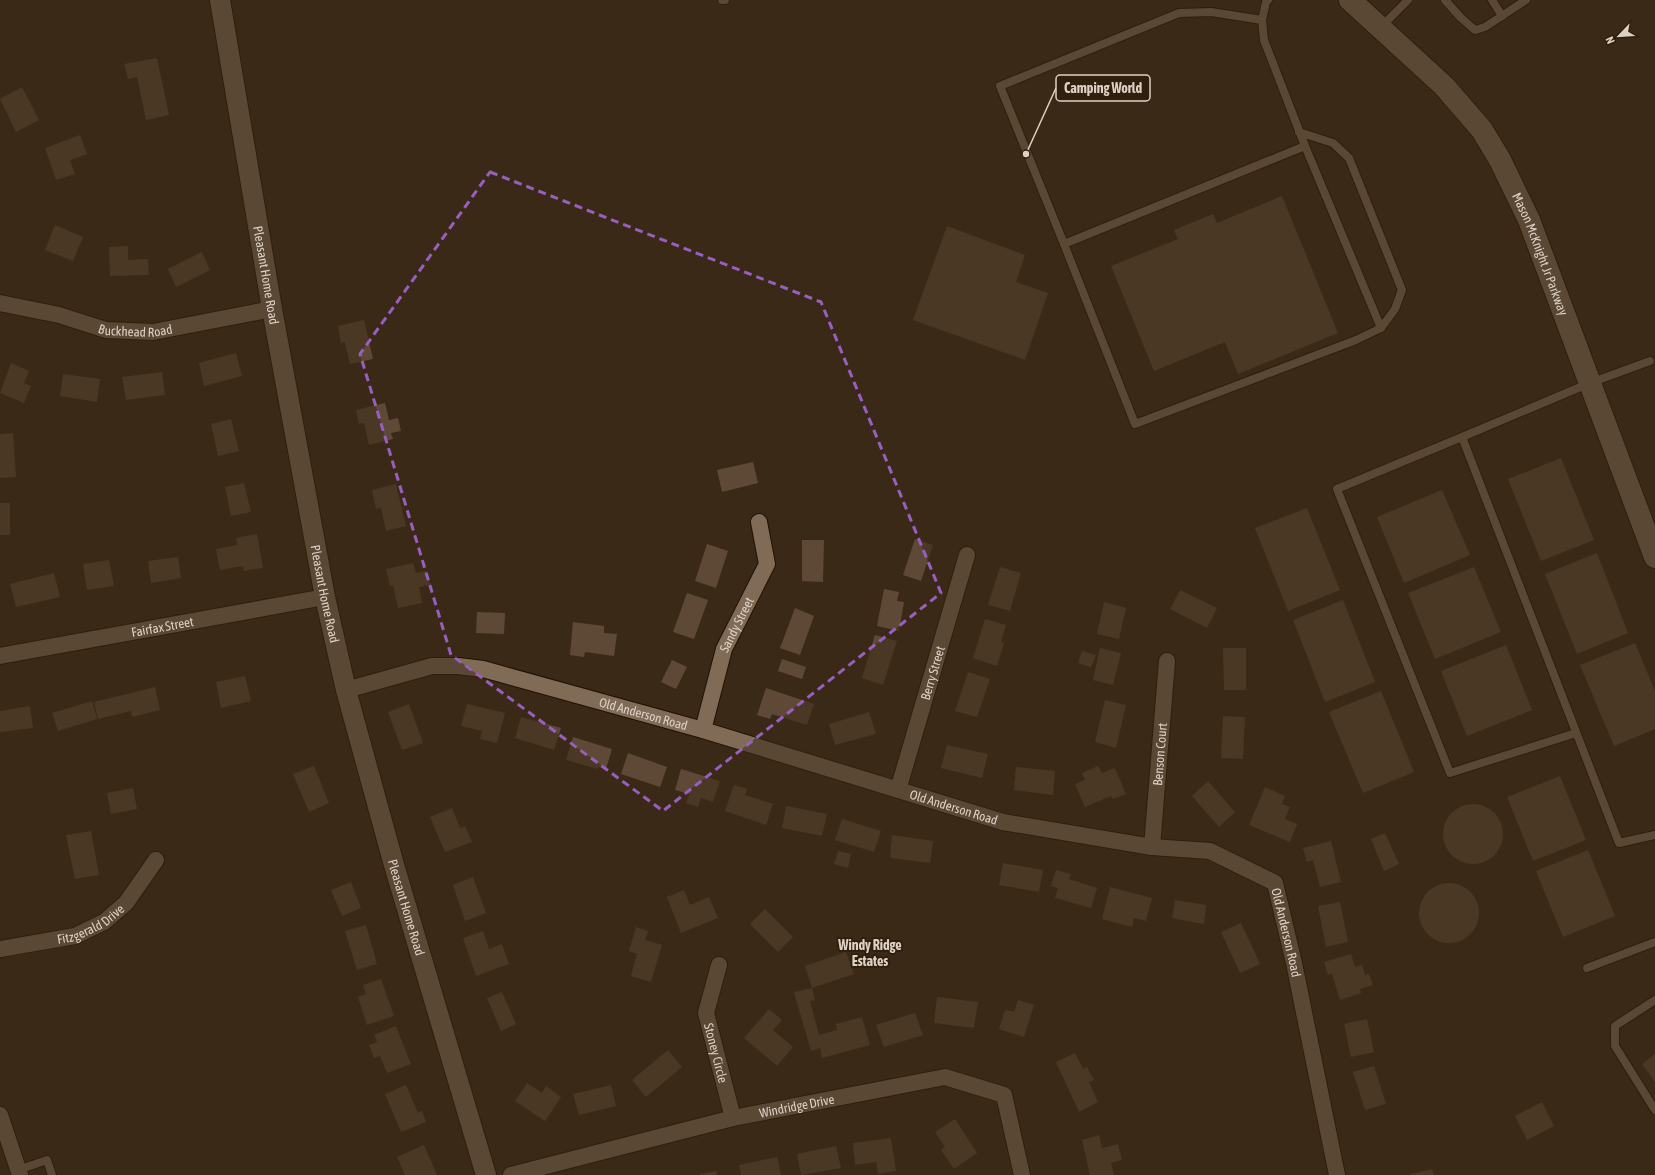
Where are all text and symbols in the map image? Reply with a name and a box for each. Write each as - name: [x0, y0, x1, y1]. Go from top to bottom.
- north arrow: [1599, 16, 1639, 56]
- text: N: [1603, 35, 1617, 46]
- callout: Camping World: [1056, 75, 1150, 101]
- text: Camping World: [1064, 80, 1142, 96]
- street label: Mason McKnight Jr Parkway: [1509, 190, 1572, 318]
- street label: Pleasant Home Road: [251, 225, 282, 326]
- street label: Buckhead Road: [97, 321, 174, 340]
- street label: Pleasant Home Road: [308, 543, 343, 644]
- street label: Sandy Street: [716, 594, 757, 655]
- street label: Fairfax Street: [130, 613, 195, 640]
- street label: Berry Street: [917, 644, 947, 702]
- street label: Old Anderson Road: [598, 694, 689, 733]
- street label: Benson Court: [1149, 722, 1170, 786]
- street label: Old Anderson Road: [908, 786, 999, 827]
- street label: Pleasant Home Road: [385, 857, 428, 957]
- street label: Old Anderson Road: [1269, 886, 1304, 978]
- street label: Fitzgerald Drive: [56, 901, 127, 946]
- district label: Windy Ridge Estates: [837, 937, 902, 969]
- street label: Stoney Circle: [701, 1021, 731, 1085]
- street label: Windridge Drive: [758, 1091, 836, 1120]

